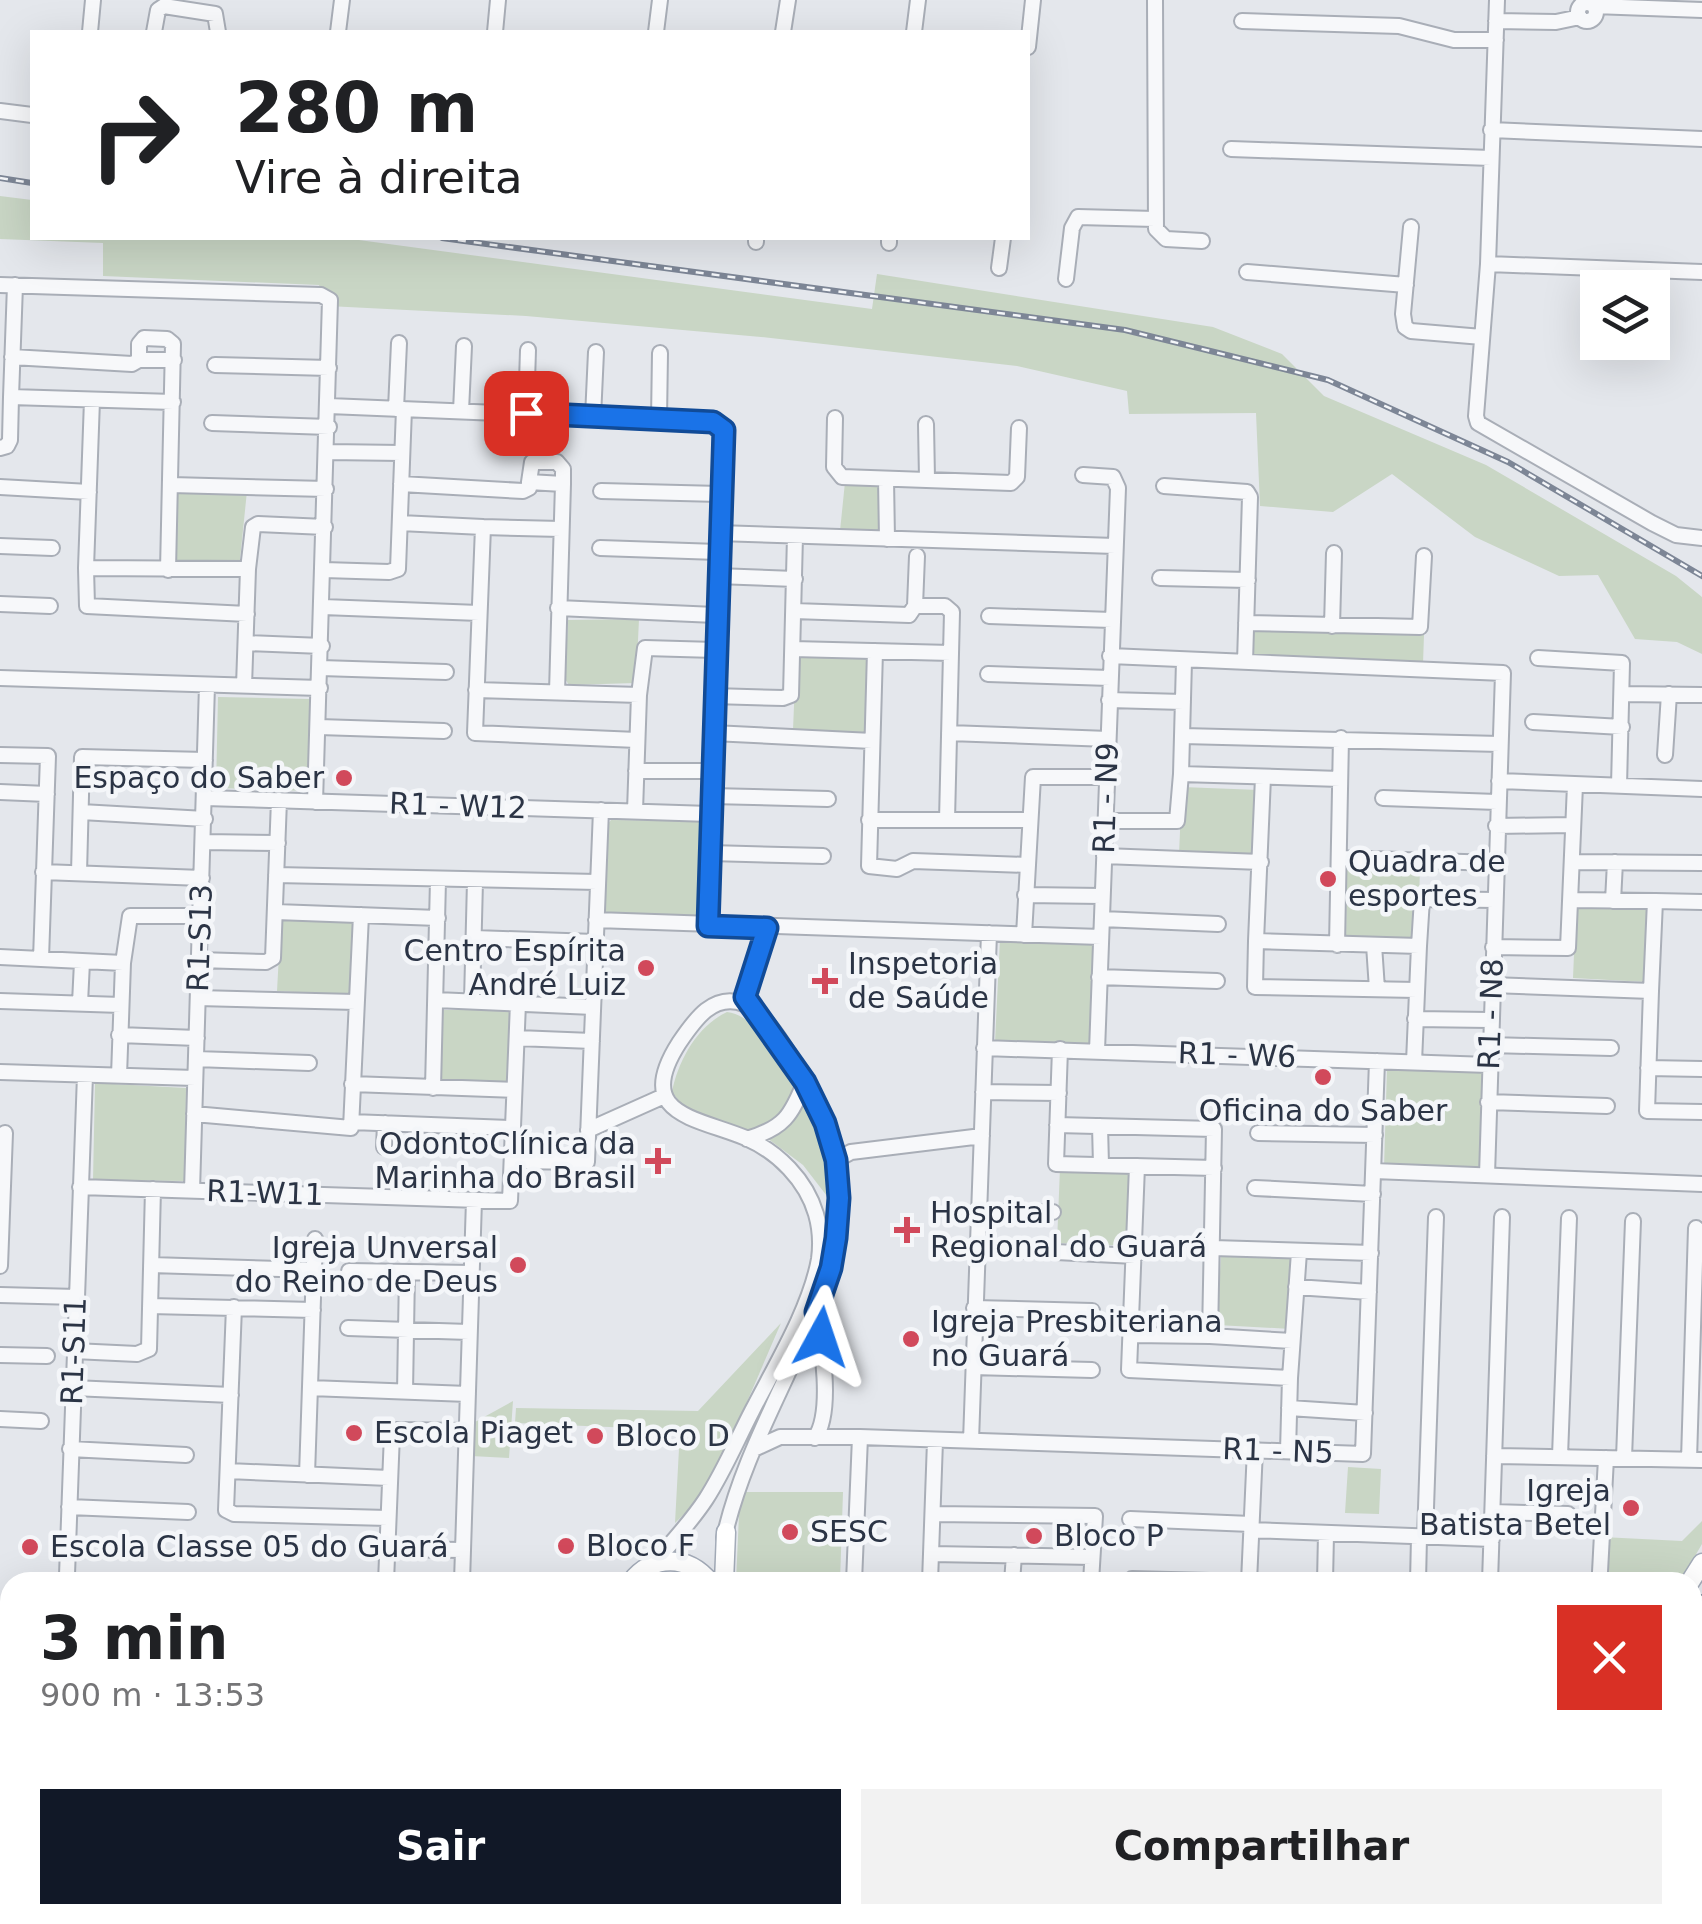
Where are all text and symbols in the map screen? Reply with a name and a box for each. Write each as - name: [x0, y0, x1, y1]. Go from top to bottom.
- text: 280 m: [235, 67, 478, 149]
- icon: right: [70, 70, 200, 200]
- text: Vire à direita: [235, 151, 523, 204]
- map controls: [1580, 270, 1670, 360]
- button: layers: [1580, 270, 1670, 360]
- pin: [484, 371, 569, 456]
- icon: arrive: [499, 386, 554, 441]
- street label: R1 - N9: [1086, 742, 1125, 854]
- place label: Espaço do Saber: [73, 760, 325, 795]
- marker: Espaço do Saber: [333, 767, 355, 789]
- street label: R1 - W12: [389, 786, 527, 825]
- place label: Quadra de esportes: [1348, 844, 1506, 913]
- marker: Quadra de esportes: [1317, 868, 1339, 890]
- street label: R1-S13: [180, 883, 219, 993]
- place label: Centro Espírita André Luiz: [403, 933, 626, 1002]
- place label: Inspetoria de Saúde: [848, 946, 998, 1015]
- marker: Centro Espírita André Luiz: [635, 957, 657, 979]
- street label: R1 - N8: [1471, 958, 1510, 1070]
- marker: Inspetoria de Saúde: [812, 968, 838, 994]
- street label: R1 - W6: [1177, 1035, 1297, 1074]
- marker: Oficina do Saber: [1312, 1066, 1334, 1088]
- place label: Oficina do Saber: [1199, 1093, 1448, 1128]
- place label: OdontoClínica da Marinha do Brasil: [375, 1126, 636, 1195]
- marker: OdontoClínica da Marinha do Brasil: [645, 1148, 671, 1174]
- street label: R1-W11: [206, 1173, 324, 1212]
- place label: Hospital Regional do Guará: [930, 1195, 1207, 1264]
- marker: Hospital Regional do Guará: [894, 1217, 920, 1243]
- place label: Igreja Unversal do Reino de Deus: [235, 1230, 498, 1299]
- marker: Igreja Unversal do Reino de Deus: [507, 1254, 529, 1276]
- position arrow: [769, 1285, 873, 1389]
- street label: R1-S11: [54, 1296, 93, 1406]
- place label: Igreja Presbiteriana no Guará: [931, 1304, 1223, 1373]
- marker: Igreja Presbiteriana no Guará: [900, 1328, 922, 1350]
- place label: Escola Piaget: [374, 1415, 573, 1450]
- place label: Bloco D: [615, 1418, 730, 1453]
- marker: Escola Piaget: [343, 1422, 365, 1444]
- marker: Bloco D: [584, 1425, 606, 1447]
- street label: R1 - N5: [1222, 1431, 1334, 1470]
- place label: Igreja Batista Betel: [1419, 1473, 1611, 1542]
- marker: Igreja Batista Betel: [1620, 1497, 1642, 1519]
- place label: SESC: [810, 1514, 888, 1549]
- place label: Bloco P: [1054, 1518, 1164, 1553]
- marker: SESC: [779, 1521, 801, 1543]
- marker: Bloco P: [1023, 1525, 1045, 1547]
- place label: Bloco F: [586, 1528, 695, 1563]
- place label: Escola Classe 05 do Guará: [50, 1529, 449, 1564]
- marker: Bloco F: [555, 1535, 577, 1557]
- marker: Escola Classe 05 do Guará: [19, 1536, 41, 1558]
- text: 3 min: [40, 1603, 228, 1673]
- button: close: [1557, 1605, 1662, 1710]
- text: 900 m · 13:53: [40, 1676, 265, 1714]
- button: Sair: [40, 1789, 841, 1904]
- button: Compartilhar: [861, 1789, 1662, 1904]

